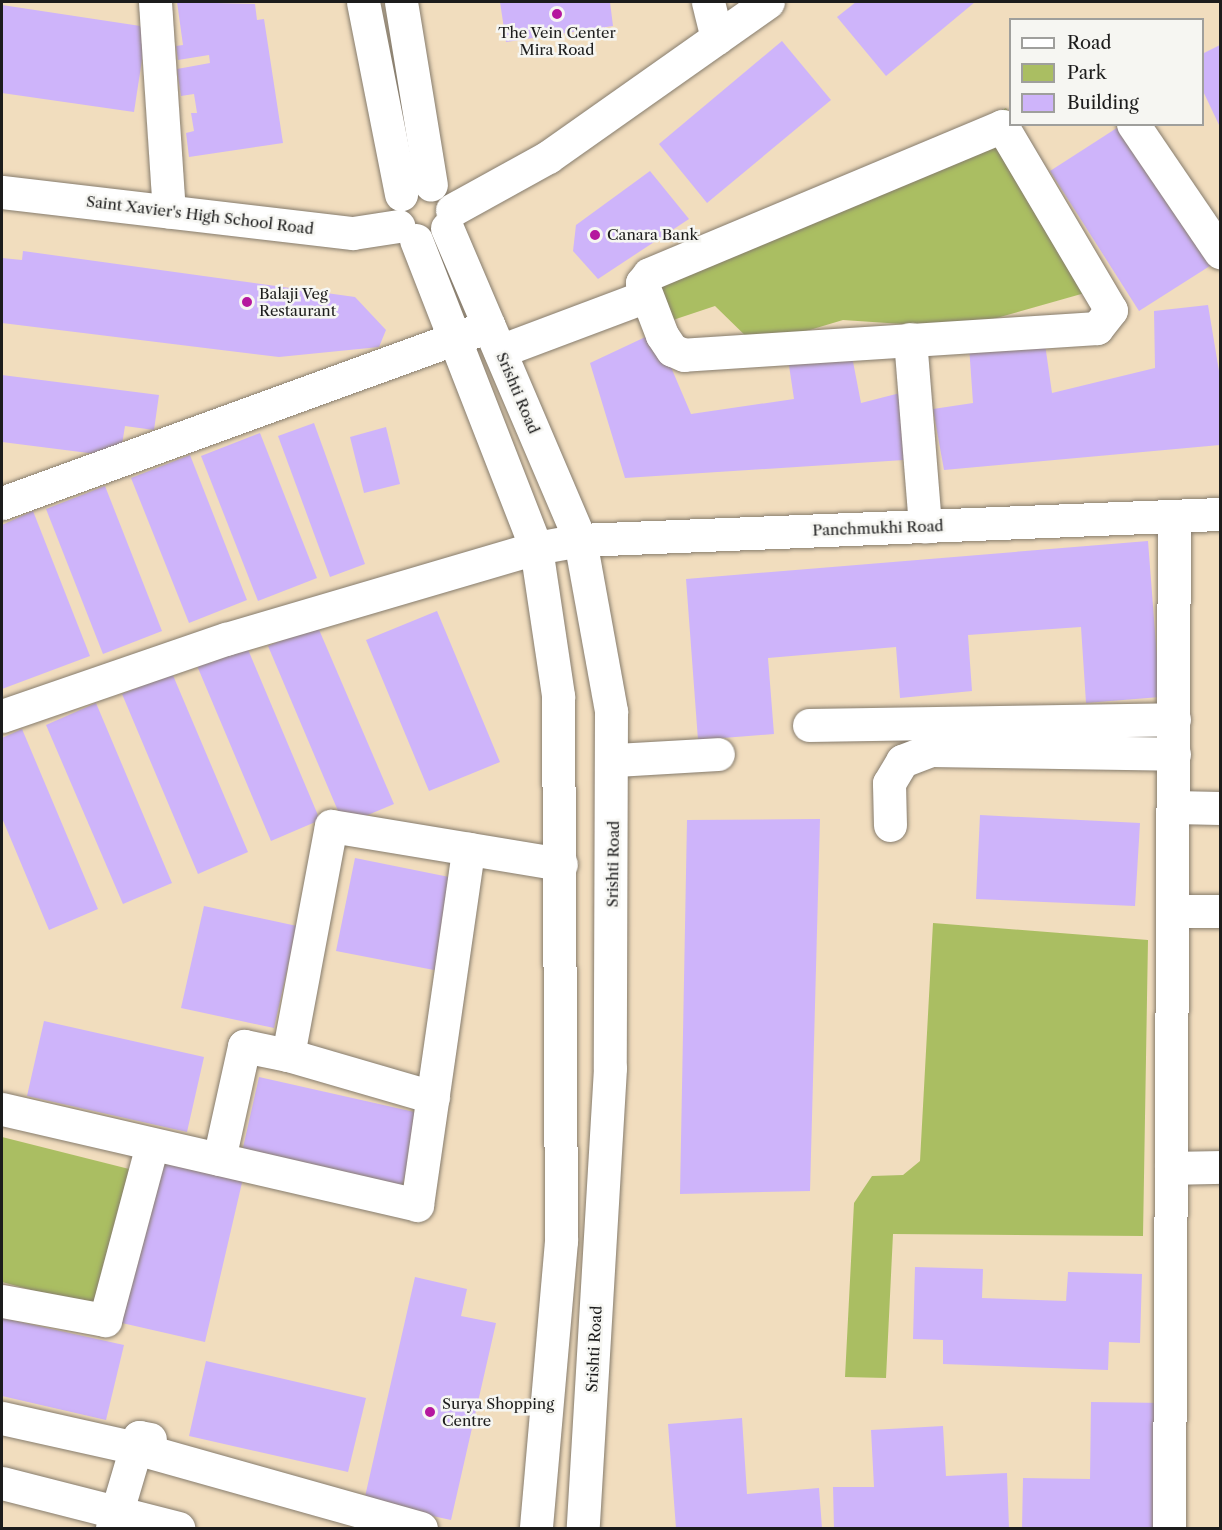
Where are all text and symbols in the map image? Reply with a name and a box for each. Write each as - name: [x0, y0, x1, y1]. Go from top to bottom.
- marker: The Vein Center Mira Road: [550, 7, 564, 21]
- legend: [1009, 18, 1204, 126]
- place label: The Vein Center Mira Road: [498, 23, 616, 58]
- text: Road: [1067, 32, 1112, 54]
- text: Park: [1067, 62, 1106, 84]
- text: Building: [1067, 92, 1139, 114]
- street label: Saint Xavier's High School Road: [85, 192, 315, 238]
- place label: Canara Bank: [607, 226, 698, 244]
- marker: Canara Bank: [588, 228, 602, 242]
- place label: Balaji Veg Restaurant: [259, 284, 336, 319]
- marker: Balaji Veg Restaurant: [240, 295, 254, 309]
- street label: Srishti Road: [493, 350, 543, 436]
- street label: Panchmukhi Road: [812, 517, 944, 539]
- street label: Srishti Road: [603, 820, 623, 908]
- street label: Srishti Road: [583, 1305, 605, 1393]
- place label: Surya Shopping Centre: [442, 1394, 554, 1429]
- marker: Surya Shopping Centre: [423, 1405, 437, 1419]

